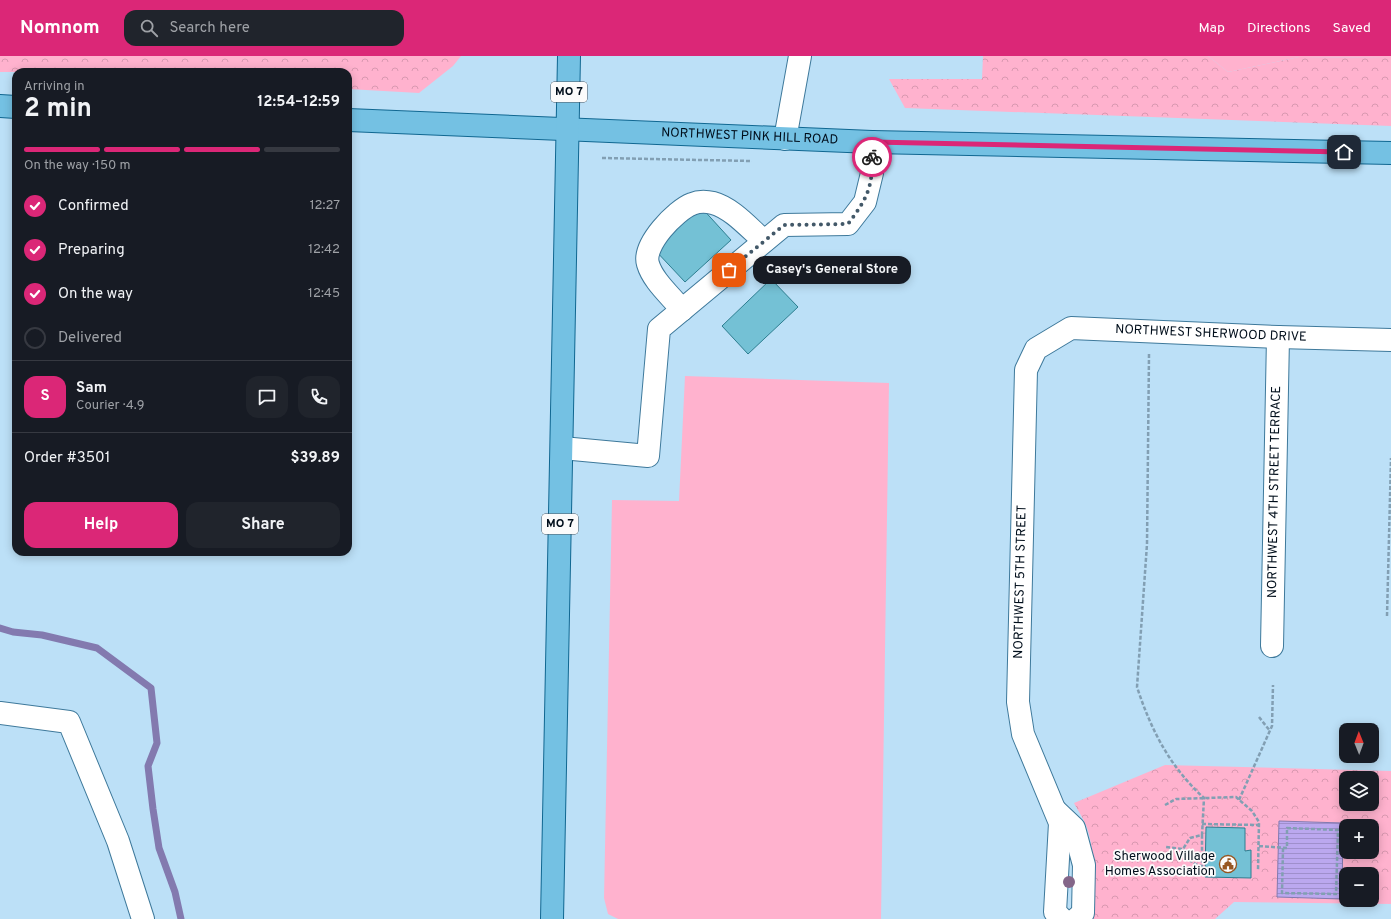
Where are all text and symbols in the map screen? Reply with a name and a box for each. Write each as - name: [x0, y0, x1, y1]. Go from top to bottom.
- search box: [124, 10, 404, 46]
- text: Nomnom: [20, 16, 100, 40]
- icon: search: [138, 17, 160, 39]
- text: Search here: [170, 19, 250, 38]
- text: Map: [1199, 20, 1225, 37]
- text: Directions: [1247, 20, 1311, 37]
- text: Saved: [1333, 20, 1371, 37]
- text: Arriving in: [24, 79, 85, 95]
- road number: MO 7: [551, 82, 587, 102]
- text: 2 min: [24, 93, 92, 126]
- text: 12:54–12:59: [257, 93, 340, 112]
- street label: NORTHWEST PINK HILL ROAD: [661, 125, 839, 149]
- pin: [1327, 135, 1361, 169]
- courier: [852, 137, 892, 177]
- icon: home: [1333, 141, 1355, 163]
- icon: bike: [861, 146, 883, 168]
- text: On the way · 150 m: [24, 158, 130, 174]
- icon: check: [24, 195, 46, 217]
- text: Confirmed: [58, 197, 129, 216]
- text: 12:27: [310, 198, 340, 214]
- icon: check: [24, 239, 46, 261]
- text: Preparing: [58, 241, 125, 260]
- text: 12:42: [308, 242, 340, 258]
- pin: [712, 253, 746, 287]
- callout: Casey's General Store: [753, 256, 911, 284]
- icon: bag: [718, 259, 740, 281]
- text: Casey's General Store: [766, 262, 898, 278]
- icon: check: [24, 283, 46, 305]
- text: On the way: [58, 285, 133, 304]
- text: 12:45: [308, 286, 340, 302]
- street label: NORTHWEST SHERWOOD DRIVE: [1115, 322, 1307, 346]
- text: Delivered: [58, 329, 122, 348]
- button: chat: [246, 376, 288, 418]
- button: phone: [298, 376, 340, 418]
- text: Sam: [76, 379, 107, 398]
- street label: NORTHWEST 4TH STREET TERRACE: [1265, 386, 1285, 598]
- text: S: [40, 387, 50, 406]
- text: Courier · 4.9: [76, 398, 144, 414]
- text: Order #3501: [24, 449, 110, 468]
- text: $39.89: [290, 449, 340, 468]
- button: Help: [24, 502, 178, 548]
- button: Share: [186, 502, 340, 548]
- street label: NORTHWEST 5TH STREET: [1011, 505, 1031, 659]
- road number: MO 7: [542, 514, 578, 534]
- north arrow: [1339, 723, 1379, 763]
- map controls: [1339, 723, 1379, 907]
- button: layers: [1339, 771, 1379, 811]
- button: +: [1339, 819, 1379, 859]
- place label: Sherwood Village Homes Association: [1105, 849, 1215, 880]
- public building icon: Sherwood Village Homes Association: [1218, 854, 1238, 874]
- button: −: [1339, 867, 1379, 907]

